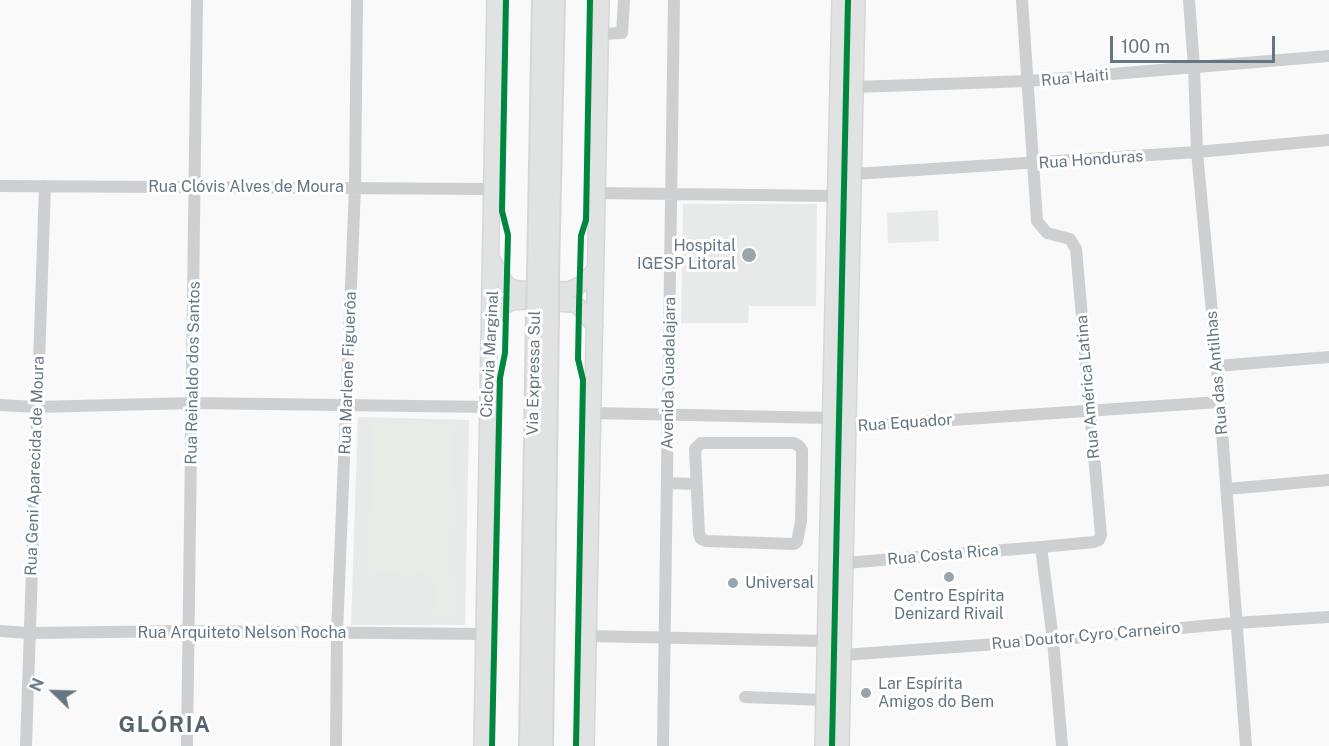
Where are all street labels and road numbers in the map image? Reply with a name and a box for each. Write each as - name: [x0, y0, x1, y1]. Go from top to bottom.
- street label: Rua Haiti: [1040, 65, 1110, 91]
- street label: Rua Honduras: [1038, 147, 1144, 173]
- street label: Rua Clóvis Alves de Moura: [148, 177, 344, 197]
- street label: Rua Reinaldo dos Santos: [182, 281, 204, 465]
- street label: Ciclovia Marginal: [477, 290, 503, 418]
- street label: Rua Marlene Figuerôa: [336, 291, 360, 455]
- street label: Avenida Guadalajara: [658, 297, 680, 449]
- street label: Via Expressa Sul: [523, 310, 545, 436]
- street label: Rua das Antilhas: [1202, 310, 1232, 436]
- street label: Rua América Latina: [1072, 314, 1104, 460]
- street label: Rua Geni Aparecida de Moura: [22, 356, 48, 576]
- street label: Rua Equador: [857, 410, 953, 436]
- street label: Rua Costa Rica: [887, 541, 999, 569]
- street label: Rua Doutor Cyro Carneiro: [991, 618, 1181, 654]
- street label: Rua Arquiteto Nelson Rocha: [138, 623, 346, 643]

